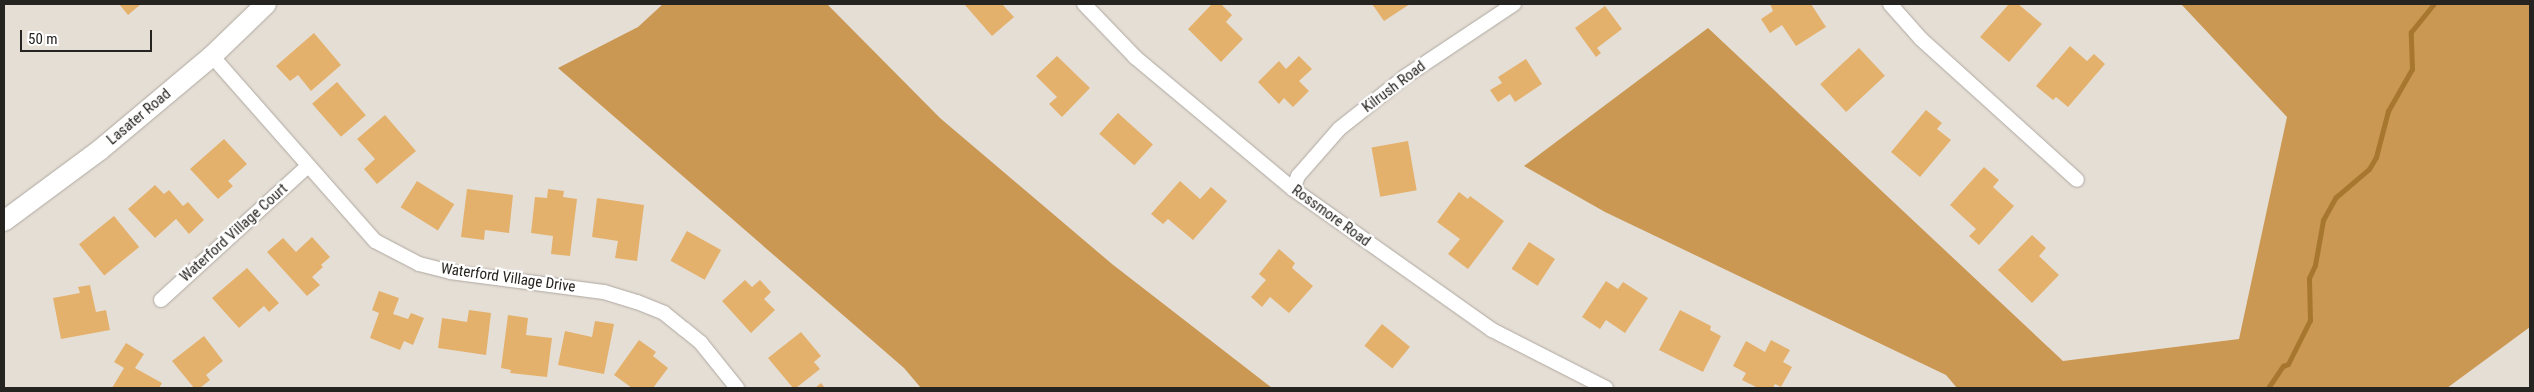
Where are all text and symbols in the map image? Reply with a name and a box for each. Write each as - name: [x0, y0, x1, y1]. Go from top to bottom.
- scale bar: [22, 20, 155, 52]
- text: 50 m: [28, 30, 58, 48]
- street label: Kilrush Road: [1359, 57, 1429, 117]
- street label: Lasater Road: [103, 85, 175, 149]
- street label: Waterford Village Court: [176, 180, 292, 286]
- street label: Rossmore Road: [1288, 181, 1374, 251]
- street label: Waterford Village Drive: [439, 260, 577, 296]

